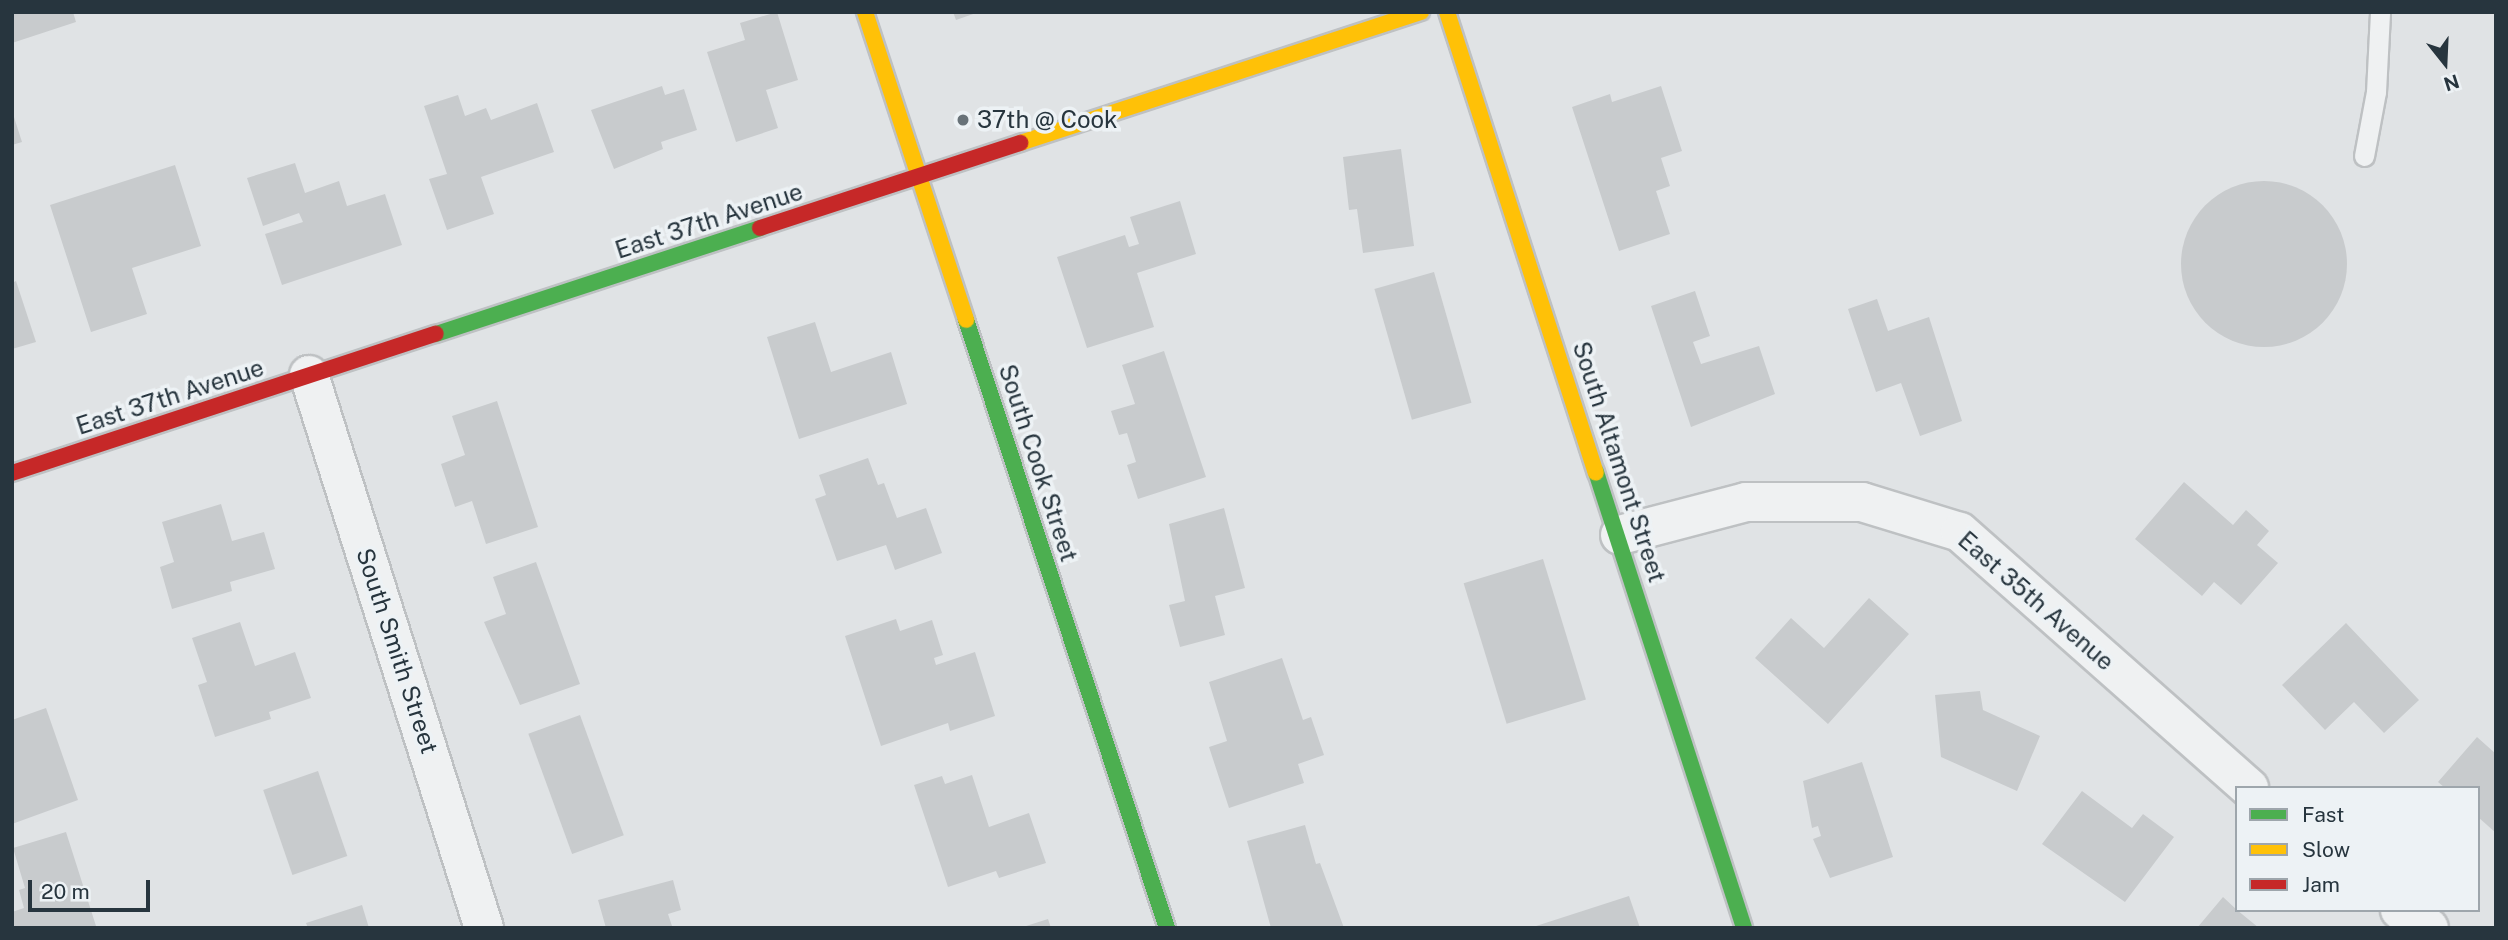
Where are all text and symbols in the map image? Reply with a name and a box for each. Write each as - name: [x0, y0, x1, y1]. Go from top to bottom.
- north arrow: [2410, 28, 2480, 98]
- text: N: [2441, 70, 2462, 96]
- place label: 37th @ Cook: [977, 106, 1118, 134]
- marker: 37th @ Cook: [955, 112, 971, 128]
- street label: East 37th Avenue: [612, 177, 806, 265]
- street label: South Altamont Street: [1566, 338, 1672, 586]
- street label: East 37th Avenue: [73, 353, 267, 441]
- street label: South Cook Street: [993, 361, 1083, 565]
- street label: East 35th Avenue: [1952, 526, 2120, 676]
- street label: South Smith Street: [350, 545, 444, 757]
- legend: [2235, 786, 2480, 912]
- text: Fast: [2302, 802, 2344, 827]
- text: Slow: [2302, 837, 2350, 862]
- scale bar: [32, 866, 154, 910]
- text: Jam: [2302, 872, 2340, 897]
- text: 20 m: [41, 879, 90, 904]

